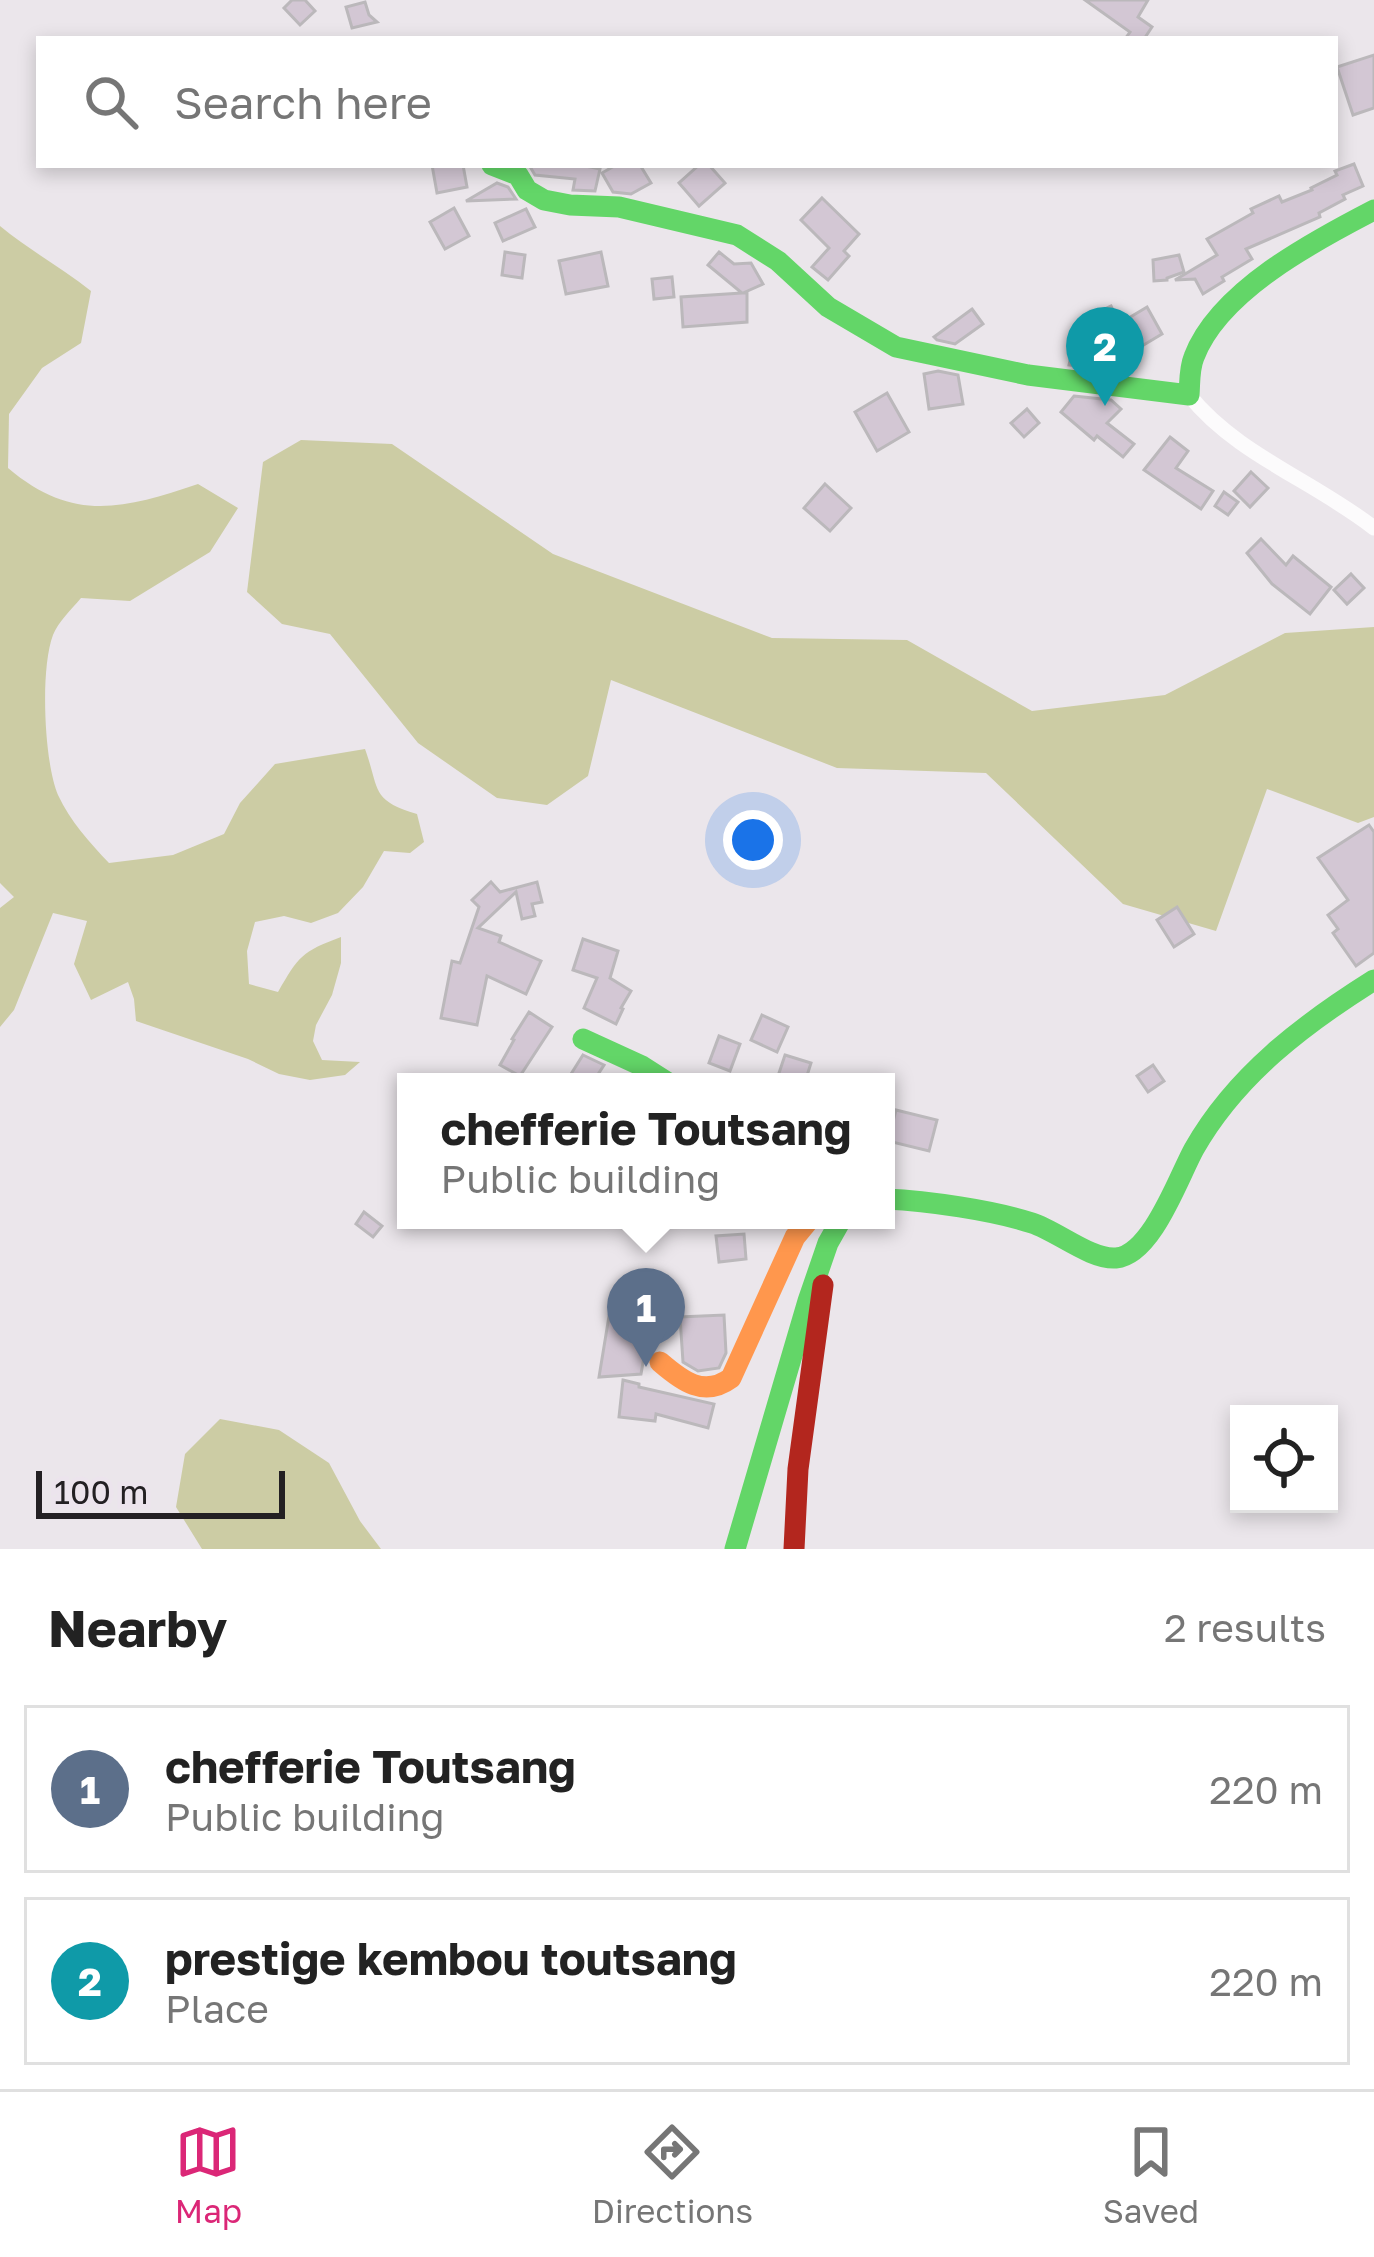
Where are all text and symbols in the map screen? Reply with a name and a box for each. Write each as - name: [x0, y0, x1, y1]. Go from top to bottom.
- search box: [36, 36, 1338, 168]
- icon: search: [78, 69, 144, 135]
- text: Search here: [174, 75, 432, 129]
- pin: 2: [1066, 307, 1144, 406]
- your location: [723, 810, 783, 870]
- popup: [397, 1073, 895, 1229]
- text: chefferie Toutsang: [441, 1101, 851, 1155]
- text: Public building: [441, 1155, 720, 1202]
- pin: 1: [607, 1268, 685, 1367]
- map controls: [1230, 1405, 1338, 1513]
- button: locate: [1230, 1405, 1338, 1513]
- scale bar: [36, 1465, 285, 1518]
- text: 100 m: [54, 1472, 148, 1511]
- text: Nearby: [48, 1597, 227, 1658]
- text: 2 results: [1164, 1604, 1326, 1651]
- text: chefferie Toutsang: [165, 1739, 576, 1793]
- text: 1: [80, 1766, 100, 1813]
- text: 220 m: [1209, 1766, 1323, 1813]
- text: Public building: [165, 1793, 445, 1840]
- text: prestige kembou toutsang: [165, 1931, 737, 1985]
- text: 2: [78, 1958, 102, 2005]
- text: 220 m: [1209, 1958, 1323, 2005]
- text: Place: [165, 1985, 269, 2032]
- tab: Map: [175, 2119, 242, 2230]
- tab: Directions: [592, 2119, 753, 2230]
- tab: Saved: [1103, 2119, 1199, 2230]

